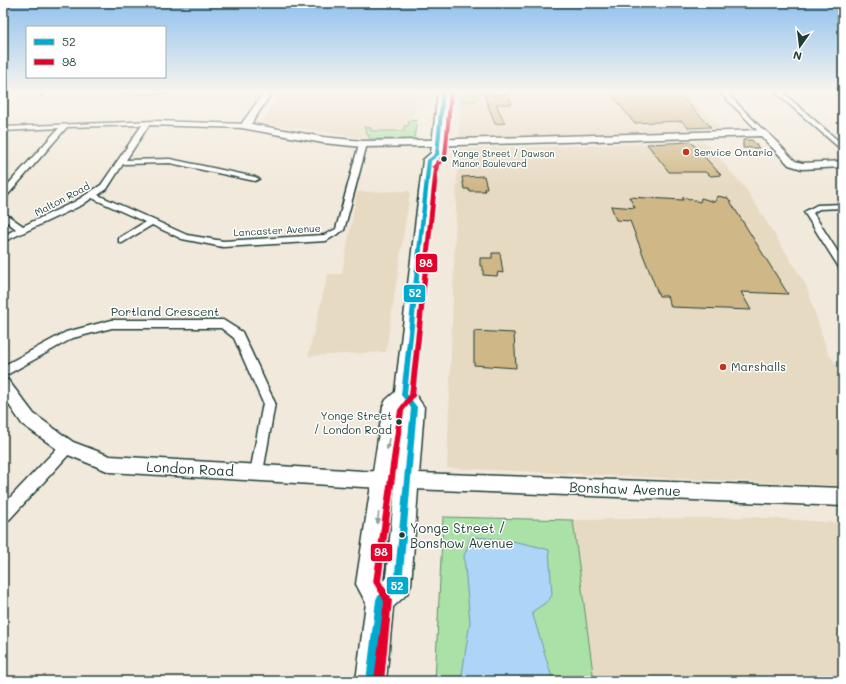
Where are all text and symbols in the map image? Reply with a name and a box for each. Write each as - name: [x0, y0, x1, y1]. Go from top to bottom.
- legend: [26, 26, 166, 78]
- north arrow: [780, 26, 820, 66]
- text: 52: [62, 33, 76, 49]
- text: N: [792, 48, 803, 64]
- text: 98: [62, 53, 76, 69]
- place label: Service Ontario: [694, 145, 773, 159]
- marker: Service Ontario: [681, 147, 691, 157]
- place label: Yonge Street / Dawson Manor Boulevard: [452, 148, 555, 169]
- marker: Yonge Street / Dawson Manor Boulevard: [439, 154, 449, 164]
- street label: Malton Road: [32, 179, 92, 219]
- street label: Lancaster Avenue: [233, 221, 321, 239]
- line badge: 98: [415, 253, 438, 273]
- text: 98: [419, 255, 433, 270]
- line badge: 52: [403, 284, 426, 303]
- text: 52: [409, 285, 421, 300]
- street label: Portland Crescent: [111, 303, 219, 319]
- place label: Marshalls: [731, 358, 786, 374]
- marker: Marshalls: [718, 362, 728, 372]
- place label: Yonge Street / London Road: [314, 408, 392, 437]
- marker: Yonge Street / London Road: [394, 417, 404, 427]
- one-way arrow: [385, 437, 391, 450]
- street label: London Road: [146, 457, 234, 480]
- street label: Bonshaw Avenue: [569, 477, 681, 500]
- one-way arrow: [374, 512, 381, 524]
- place label: Yonge Street / Bonshow Avenue: [410, 519, 514, 551]
- marker: Yonge Street / Bonshow Avenue: [397, 530, 407, 540]
- line badge: 98: [370, 543, 393, 562]
- text: 98: [374, 544, 388, 559]
- line badge: 52: [386, 576, 409, 595]
- text: 52: [391, 578, 403, 593]

